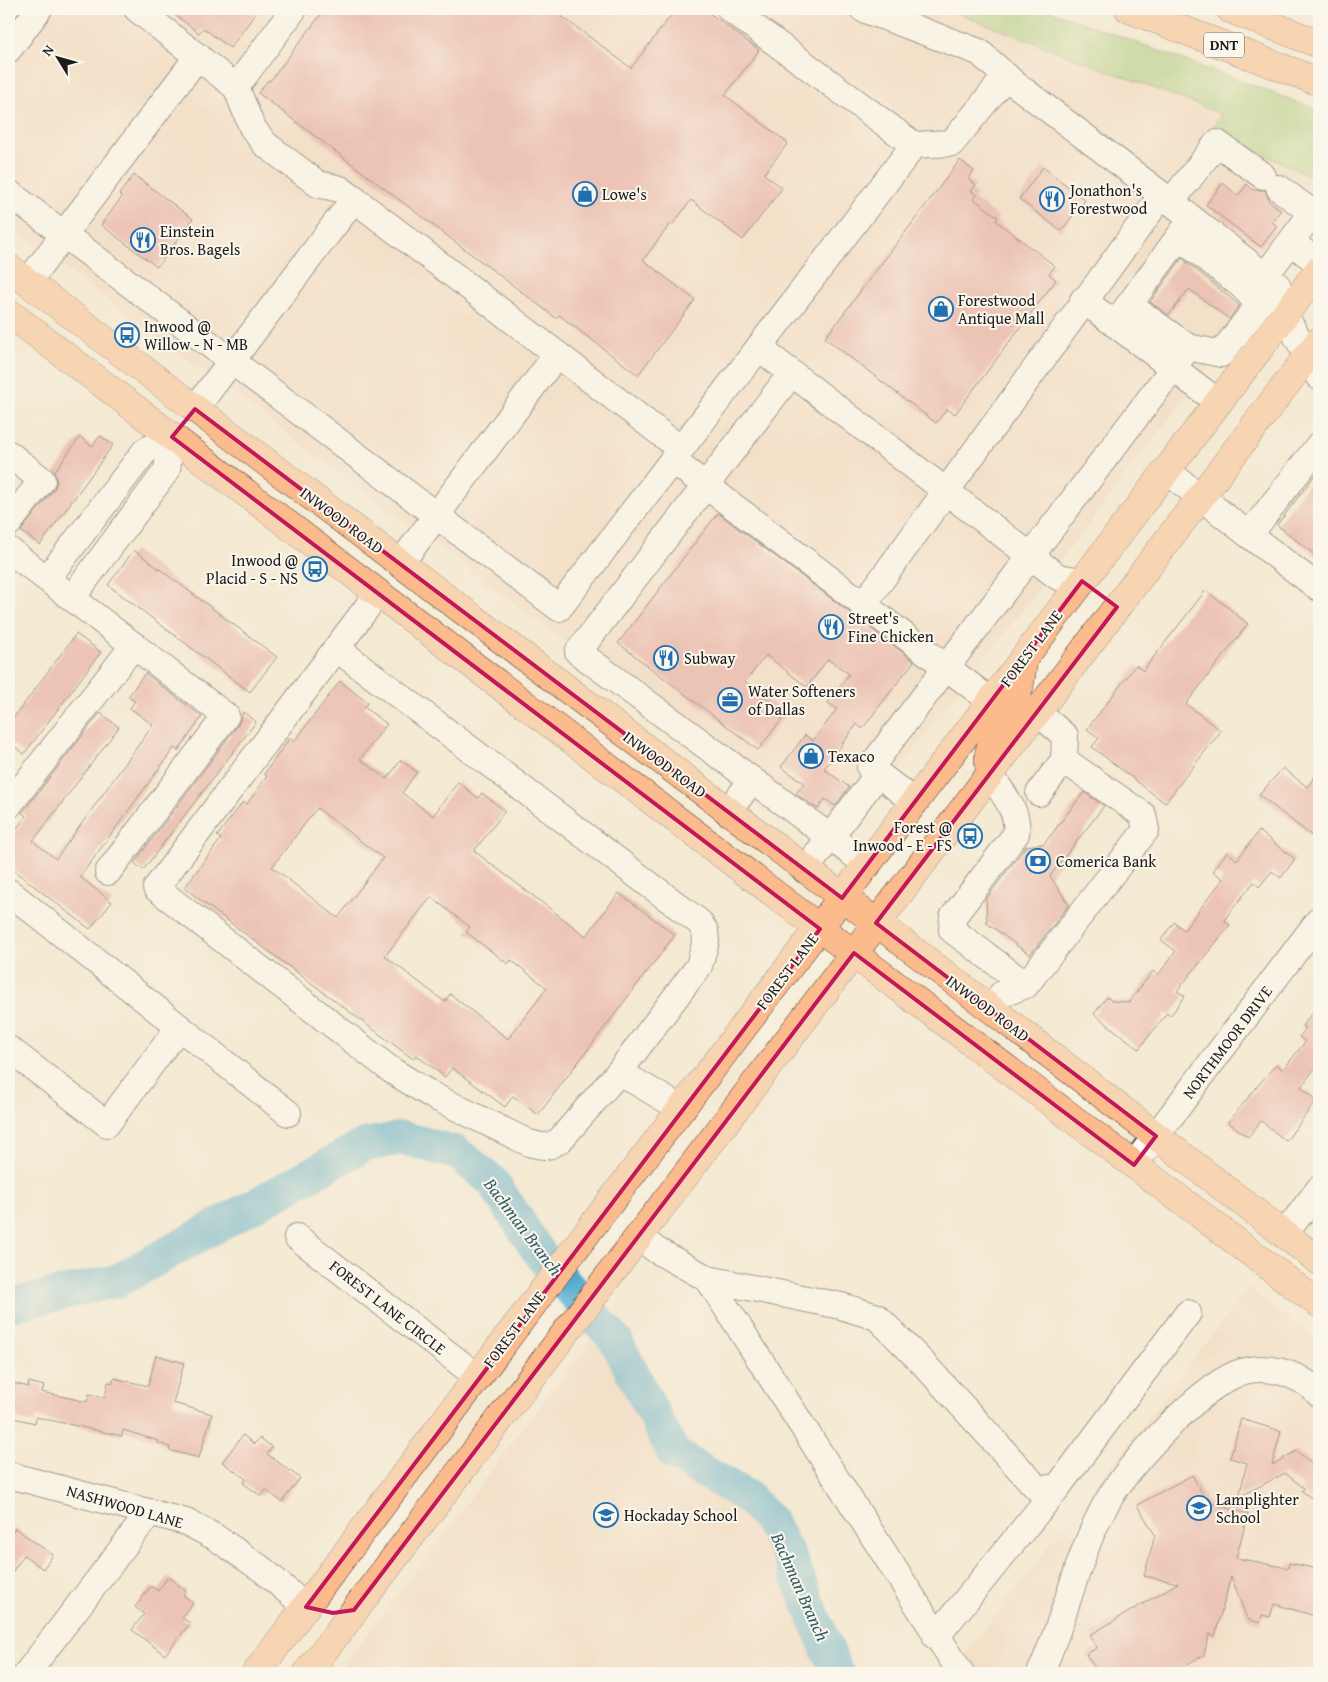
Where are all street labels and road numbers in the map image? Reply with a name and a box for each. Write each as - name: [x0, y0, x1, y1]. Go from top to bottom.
- road number: DNT: [1204, 32, 1244, 58]
- street label: INWOOD ROAD: [295, 481, 389, 560]
- street label: FOREST LANE: [994, 604, 1068, 692]
- street label: INWOOD ROAD: [618, 725, 712, 804]
- street label: FOREST LANE: [750, 927, 824, 1015]
- street label: INWOOD ROAD: [941, 969, 1035, 1048]
- street label: NORTHMOOR DRIVE: [1176, 980, 1278, 1104]
- street label: FOREST LANE CIRCLE: [325, 1254, 451, 1360]
- street label: FOREST LANE: [477, 1285, 551, 1373]
- street label: NASHWOOD LANE: [64, 1478, 186, 1534]

